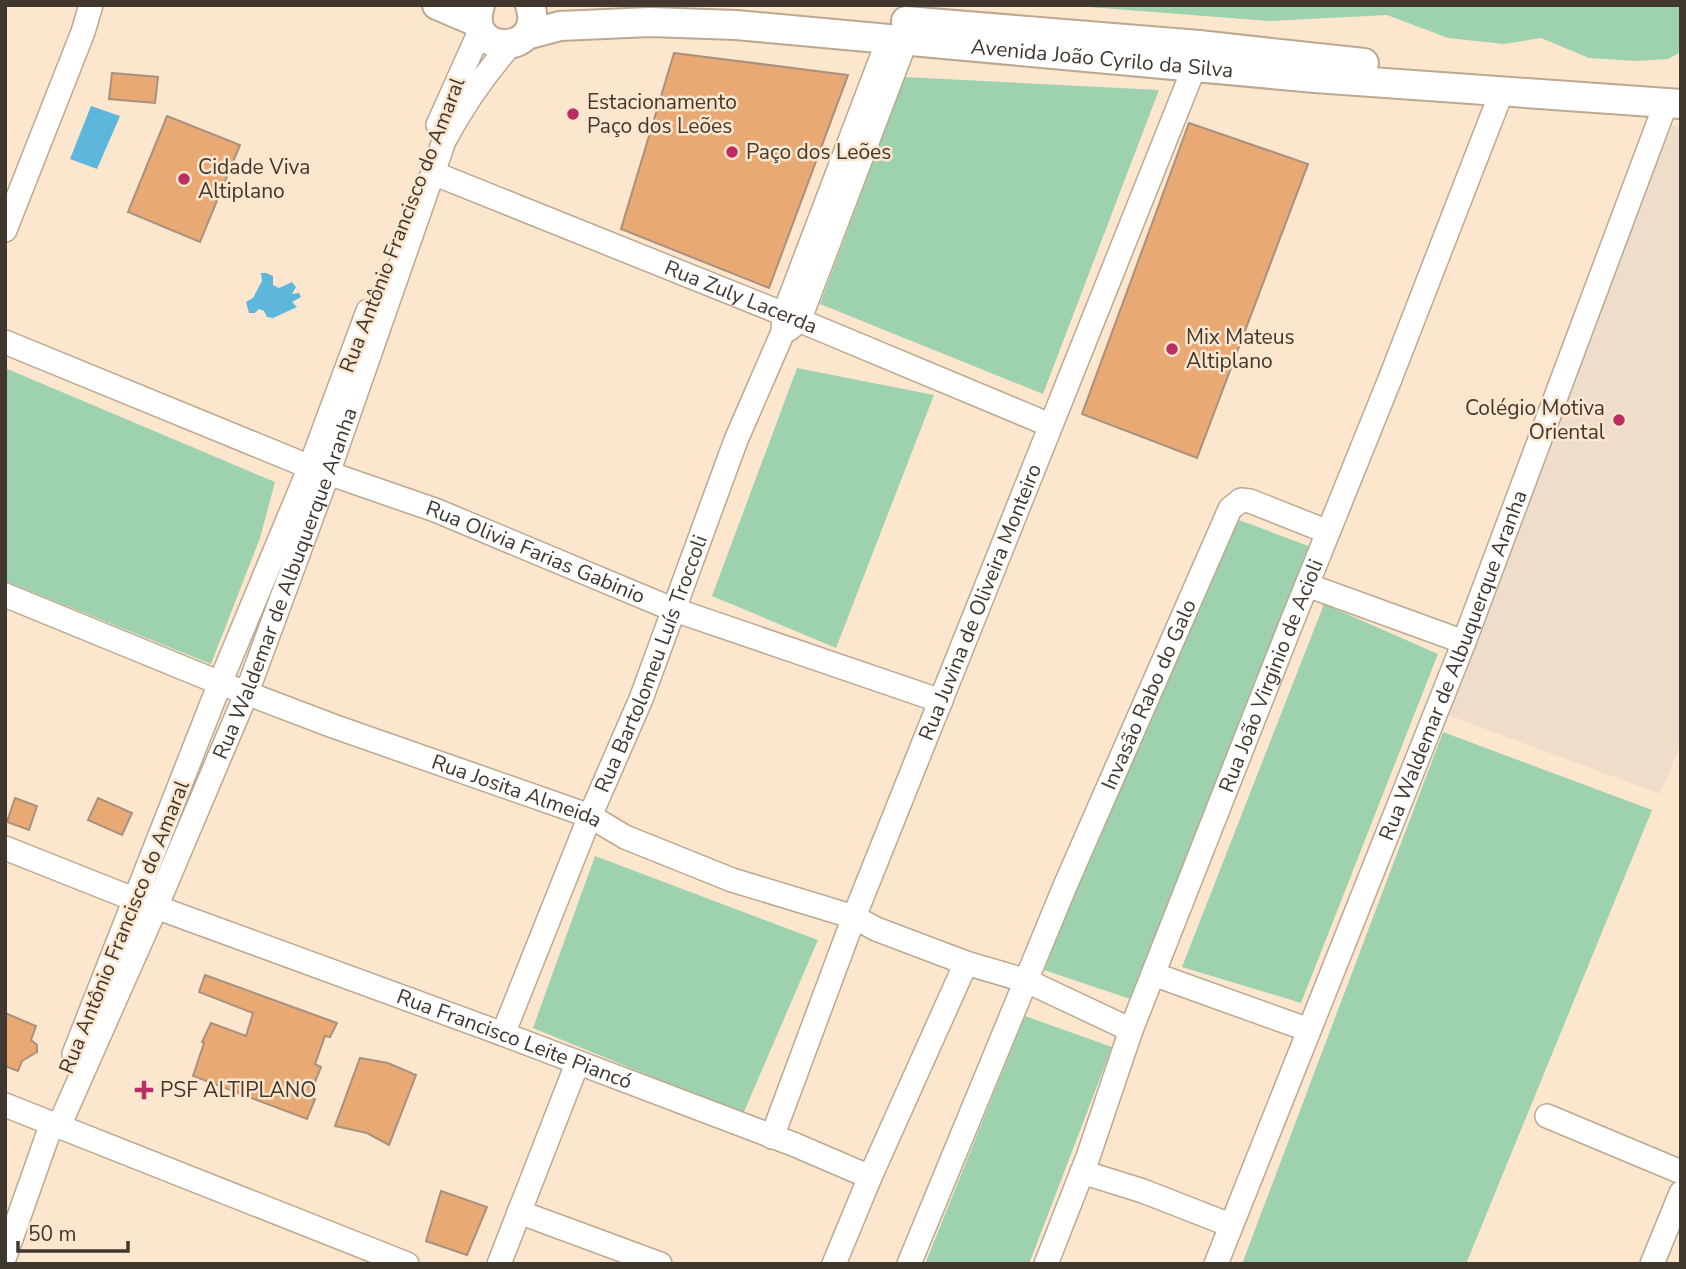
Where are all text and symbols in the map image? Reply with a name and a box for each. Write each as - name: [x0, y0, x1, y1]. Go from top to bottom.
- street label: Avenida João Cyrilo da Silva: [970, 33, 1235, 84]
- street label: Rua Antônio Francisco do Amaral: [333, 73, 472, 377]
- place label: Estacionamento Paço dos Leões: [587, 88, 737, 140]
- marker: Estacionamento Paço dos Leões: [565, 106, 581, 122]
- place label: Paço dos Leões: [746, 138, 891, 166]
- marker: Paço dos Leões: [724, 144, 740, 160]
- place label: Cidade Viva Altiplano: [198, 153, 310, 205]
- marker: Cidade Viva Altiplano: [176, 171, 192, 187]
- street label: Rua Zuly Lacerda: [660, 253, 822, 340]
- place label: Mix Mateus Altiplano: [1186, 323, 1295, 375]
- marker: Mix Mateus Altiplano: [1164, 341, 1180, 357]
- place label: Colégio Motiva Oriental: [1465, 394, 1606, 446]
- street label: Rua Waldemar de Albuquerque Aranha: [206, 404, 364, 764]
- marker: Colégio Motiva Oriental: [1611, 412, 1627, 428]
- street label: Rua Juvina de Oliveira Monteiro: [912, 460, 1048, 745]
- street label: Rua Waldemar de Albuquerque Aranha: [1372, 486, 1534, 845]
- street label: Rua Olivia Farias Gabinio: [422, 494, 649, 610]
- street label: Rua Bartolomeu Luís Troccoli: [588, 531, 714, 797]
- street label: Rua João Virginio de Acioli: [1212, 555, 1330, 796]
- street label: Invasão Rabo do Galo: [1095, 595, 1203, 794]
- street label: Rua Josita Almeida: [428, 748, 607, 834]
- street label: Rua Antônio Francisco do Amaral: [52, 775, 196, 1078]
- street label: Rua Francisco Leite Piancó: [393, 982, 636, 1096]
- place label: PSF ALTIPLANO: [160, 1076, 316, 1104]
- marker: PSF ALTIPLANO: [134, 1080, 154, 1100]
- scale bar: [18, 1210, 128, 1254]
- text: 50 m: [28, 1220, 77, 1248]

